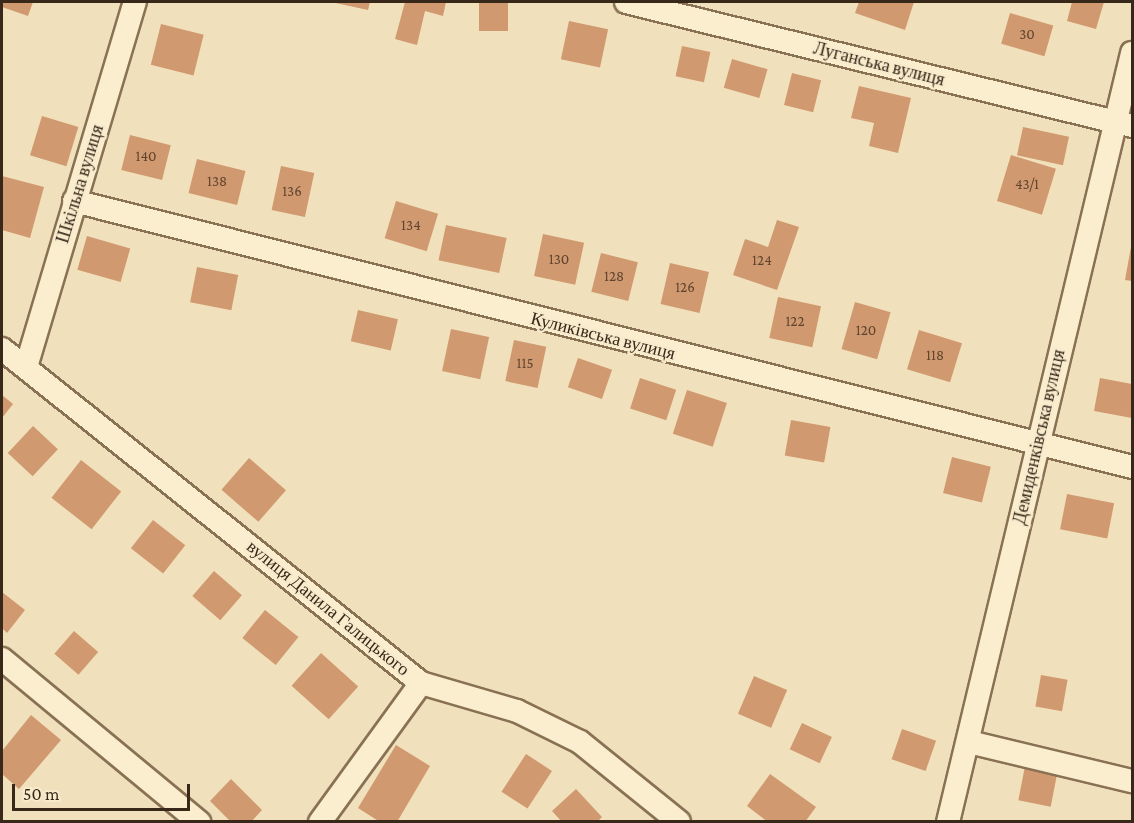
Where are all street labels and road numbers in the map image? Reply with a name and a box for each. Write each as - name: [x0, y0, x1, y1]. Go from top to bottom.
- street label: Луганська вулиця: [811, 37, 947, 91]
- street label: Шкільна вулиця: [52, 122, 108, 246]
- street label: Куликівська вулиця: [528, 308, 678, 364]
- street label: Демиденківська вулиця: [1008, 347, 1070, 527]
- street label: вулиця Данила Галицького: [242, 536, 414, 680]

